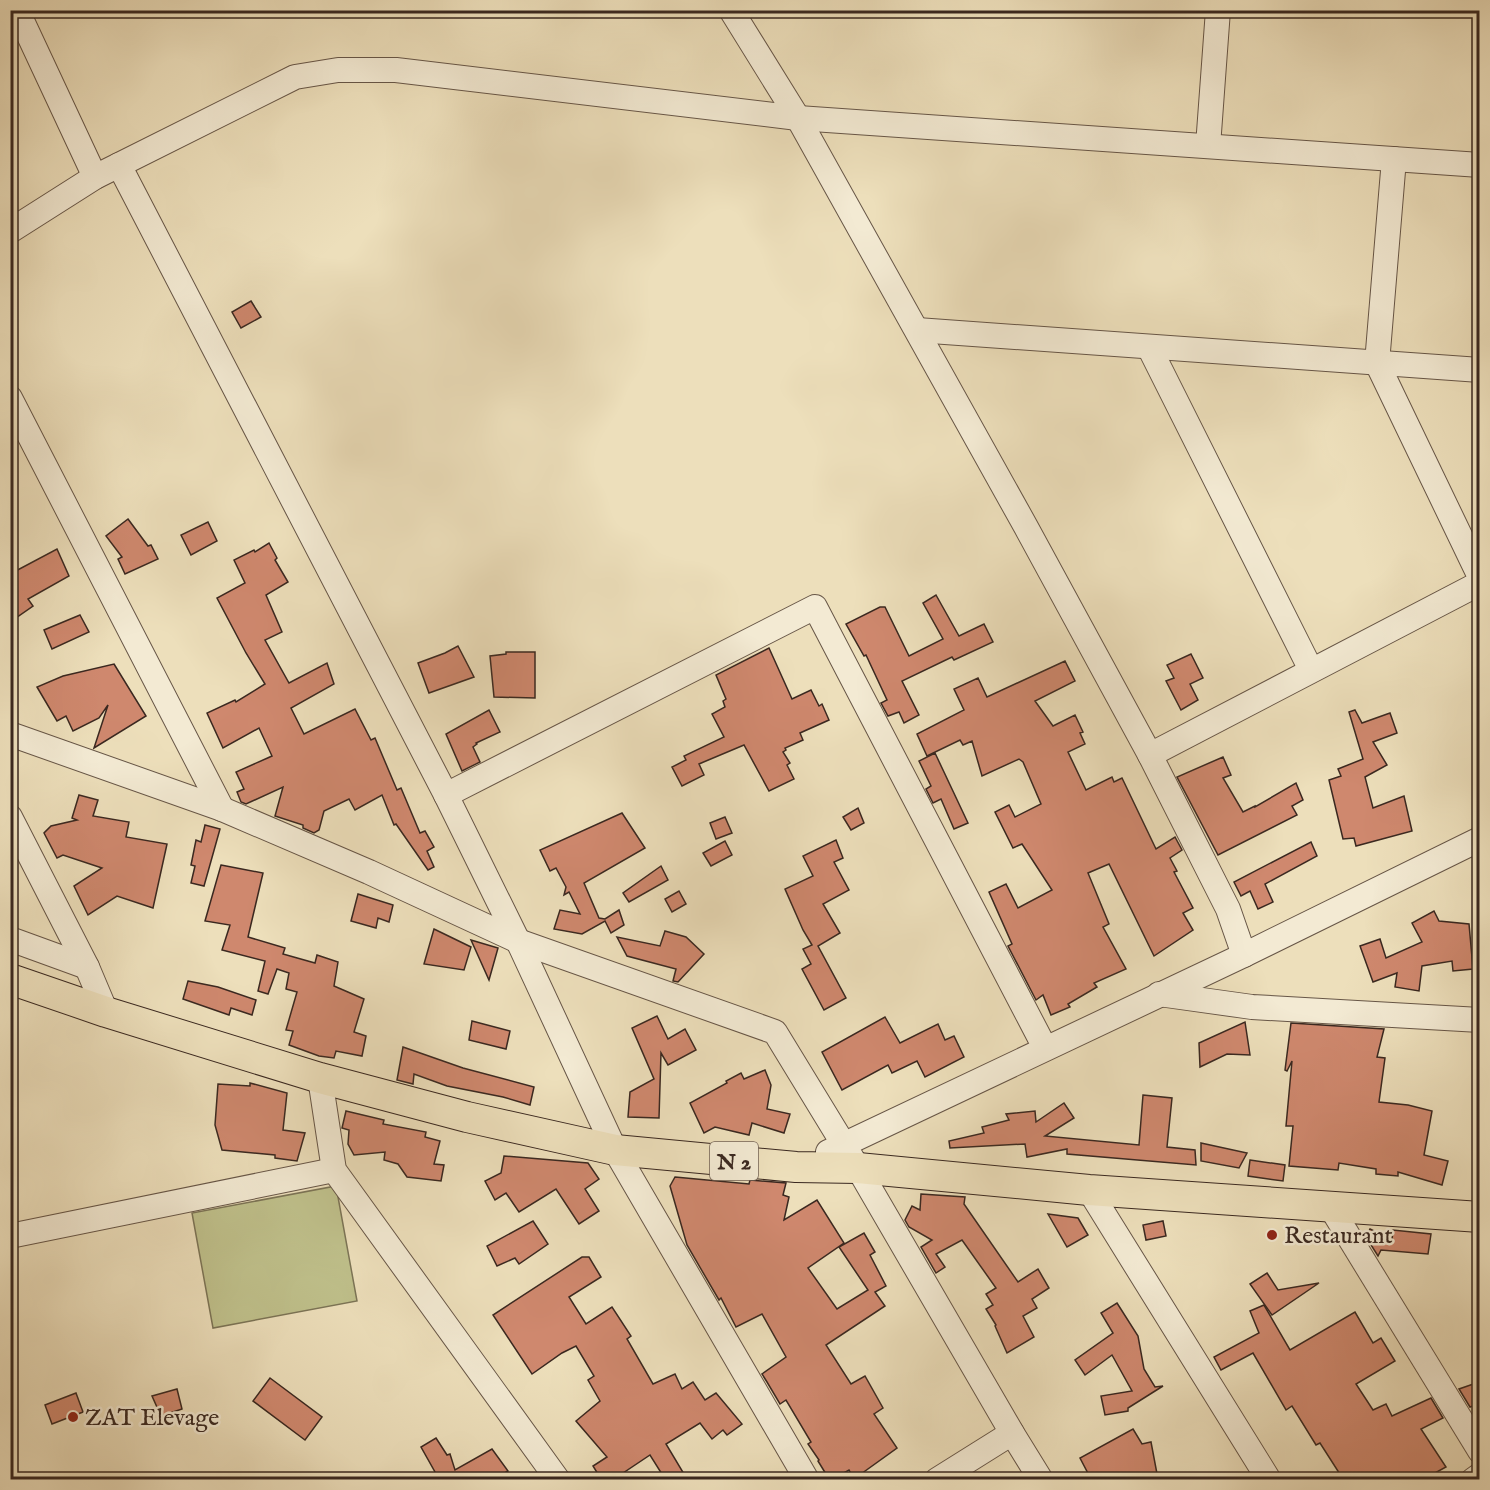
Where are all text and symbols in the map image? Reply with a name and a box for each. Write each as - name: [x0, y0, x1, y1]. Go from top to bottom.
- road number: N 2: [710, 1142, 758, 1180]
- place label: Restaurant: [1284, 1221, 1393, 1252]
- marker: Restaurant: [1265, 1228, 1279, 1242]
- place label: ZAT Elevage: [85, 1403, 219, 1434]
- marker: ZAT Elevage: [66, 1410, 80, 1424]

